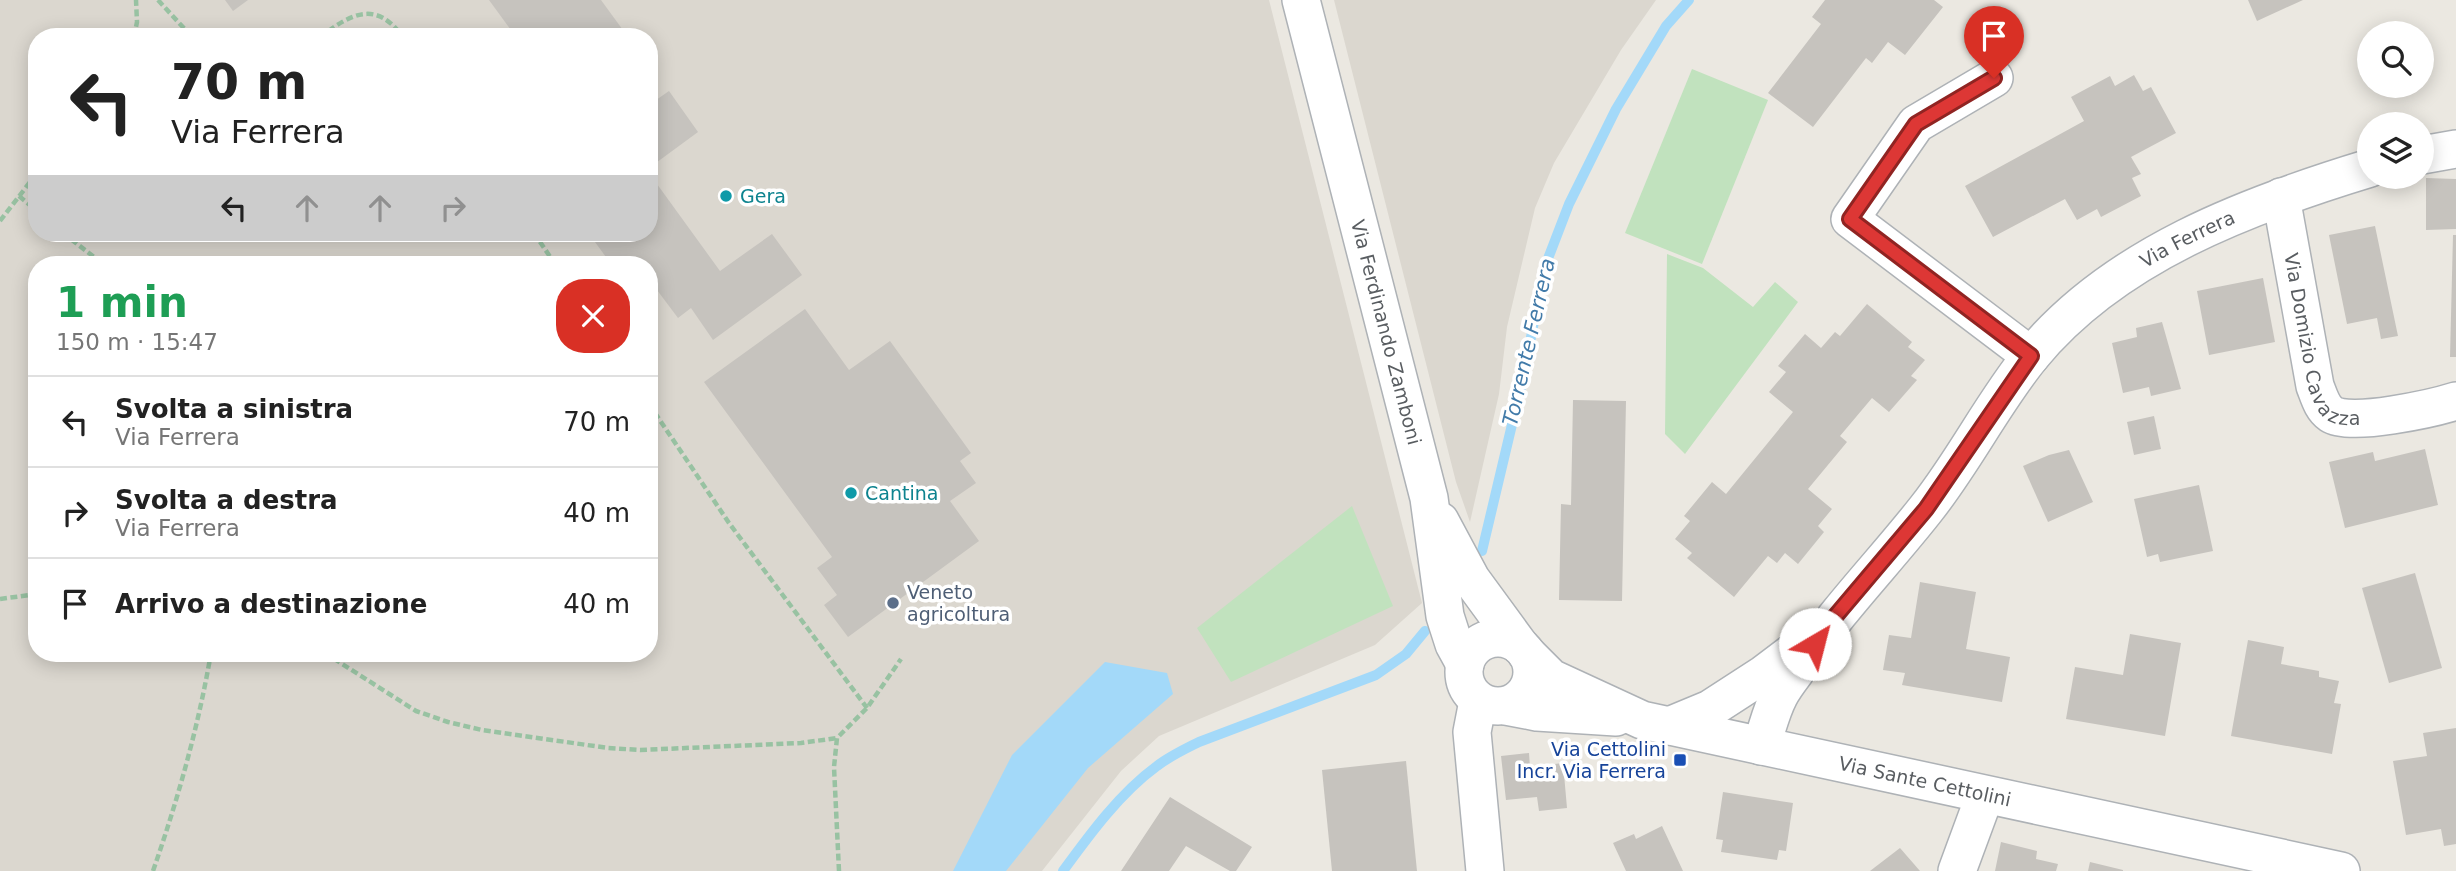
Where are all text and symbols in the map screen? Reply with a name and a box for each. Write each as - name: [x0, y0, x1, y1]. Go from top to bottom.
- pin: [1964, 6, 2024, 78]
- icon: arrive: [1975, 17, 2013, 55]
- map controls: [2357, 21, 2434, 189]
- button: search: [2357, 21, 2434, 98]
- text: 70 m: [171, 54, 307, 111]
- icon: left: [56, 56, 147, 147]
- button: layers: [2357, 112, 2434, 189]
- text: Via Ferrera: [171, 113, 345, 151]
- place label: Gera: [740, 185, 786, 207]
- marker: Gera: [718, 188, 734, 204]
- icon: left: [215, 189, 253, 227]
- icon: ahead: [288, 189, 326, 227]
- icon: ahead: [361, 189, 399, 227]
- icon: right: [434, 189, 472, 227]
- street label: Via Ferrera: [2136, 206, 2238, 272]
- street label: Via Ferdinando Zamboni: [1347, 217, 1426, 447]
- street label: Via Domizio Cavazza: [2280, 251, 2361, 429]
- water label: Torrente Ferrera: [1498, 256, 1560, 428]
- text: 1 min: [56, 278, 188, 327]
- button: close: [556, 279, 630, 353]
- text: 150 m · 15:47: [56, 329, 218, 355]
- text: Svolta a sinistra: [115, 394, 353, 424]
- icon: left: [56, 403, 94, 441]
- text: 70 m: [563, 407, 630, 437]
- text: Via Ferrera: [115, 424, 240, 450]
- place label: Cantina: [865, 482, 938, 504]
- text: Svolta a destra: [115, 485, 338, 515]
- marker: Cantina: [843, 485, 859, 501]
- icon: right: [56, 494, 94, 532]
- text: 40 m: [563, 498, 630, 528]
- text: Via Ferrera: [115, 515, 240, 541]
- place label: Veneto agricoltura: [907, 581, 1010, 625]
- icon: arrive: [56, 585, 94, 623]
- text: Arrivo a destinazione: [115, 589, 427, 619]
- text: 40 m: [563, 589, 630, 619]
- marker: Veneto agricoltura: [885, 595, 901, 611]
- position arrow: [1778, 607, 1852, 681]
- place label: Via Cettolini Incr. Via Ferrera: [1517, 738, 1666, 782]
- marker: Via Cettolini Incr. Via Ferrera: [1672, 752, 1688, 768]
- street label: Via Sante Cettolini: [1837, 752, 2013, 810]

